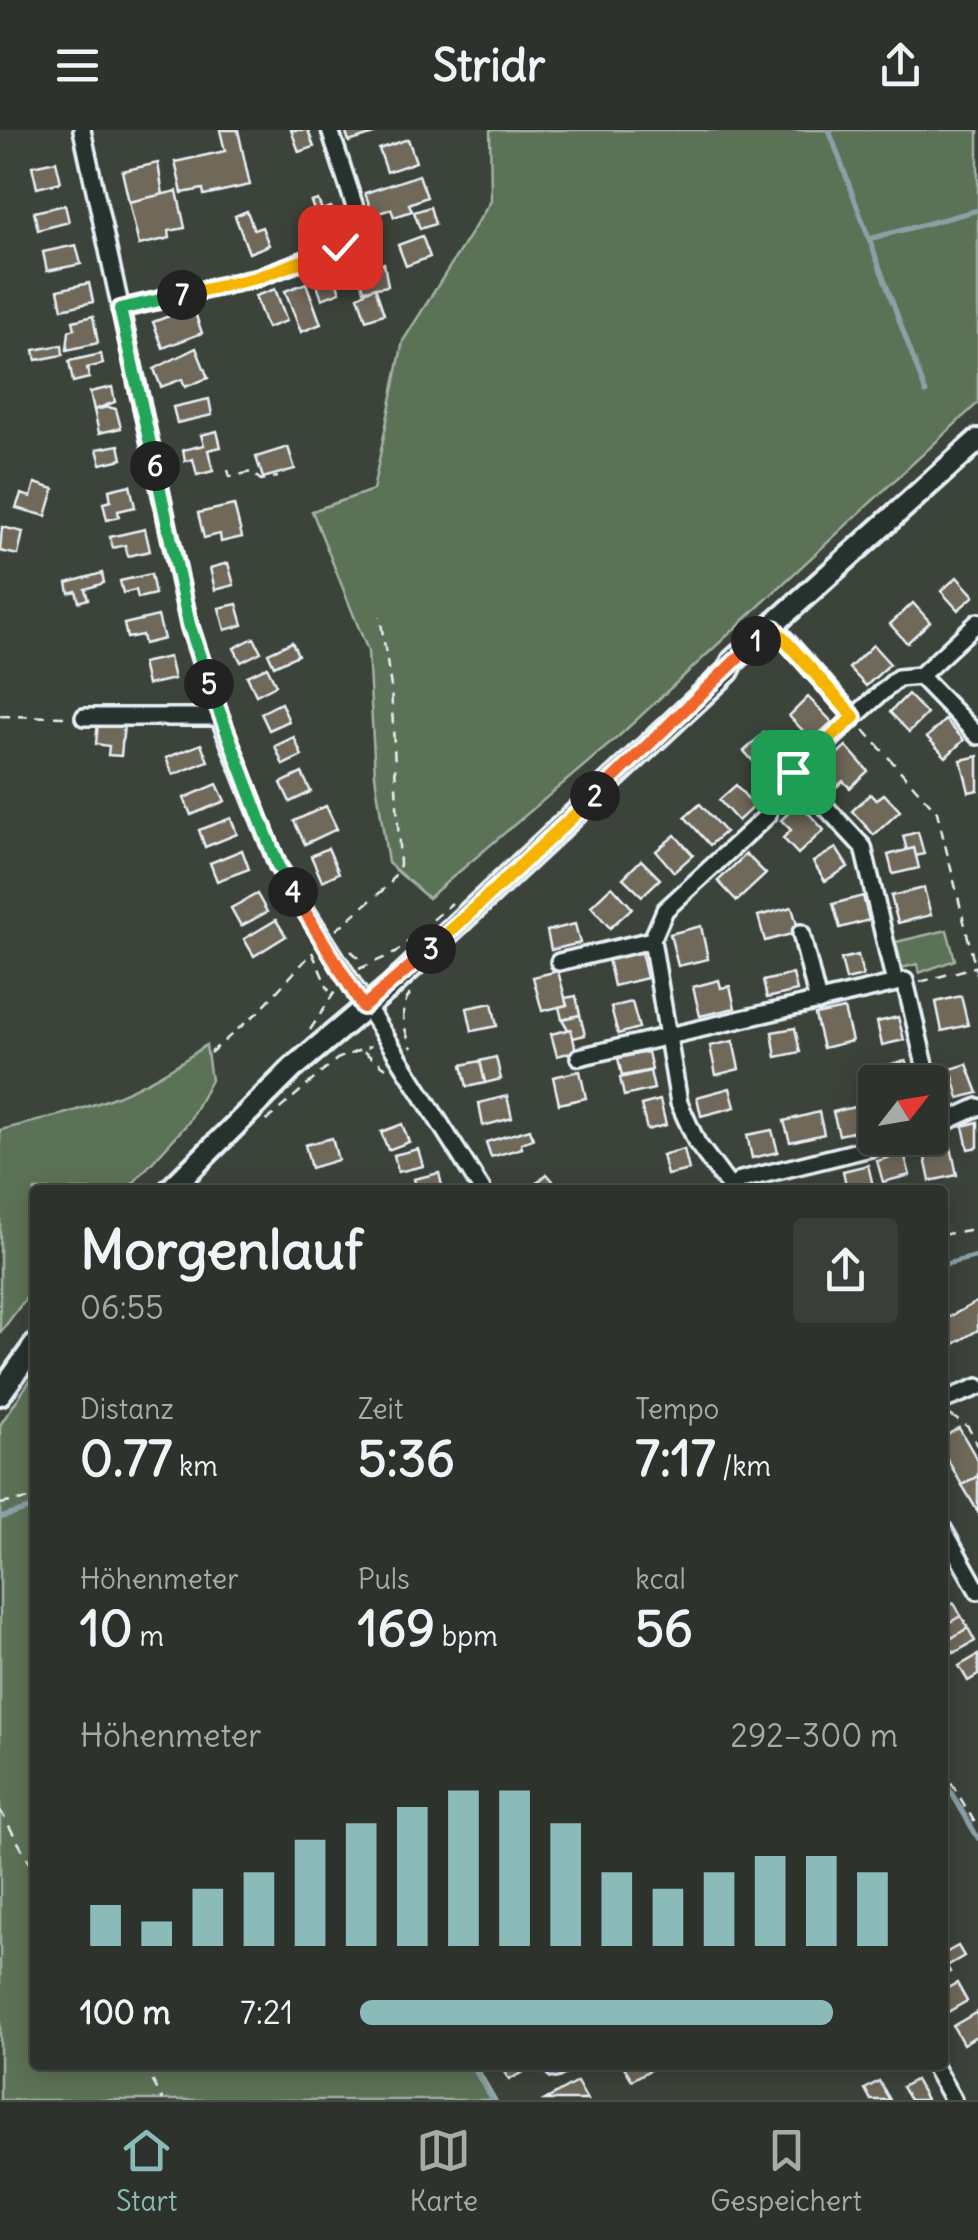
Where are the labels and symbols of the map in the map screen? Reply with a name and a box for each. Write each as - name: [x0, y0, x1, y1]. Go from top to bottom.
- pin: [298, 205, 383, 290]
- pin: 7: [157, 270, 207, 320]
- pin: 6: [130, 441, 180, 491]
- pin: 1: [731, 616, 781, 666]
- pin: 5: [184, 659, 234, 709]
- pin: [751, 730, 836, 815]
- pin: 2: [570, 771, 620, 821]
- pin: 4: [268, 867, 318, 917]
- pin: 3: [406, 924, 456, 974]
- north arrow: [858, 1065, 948, 1155]

